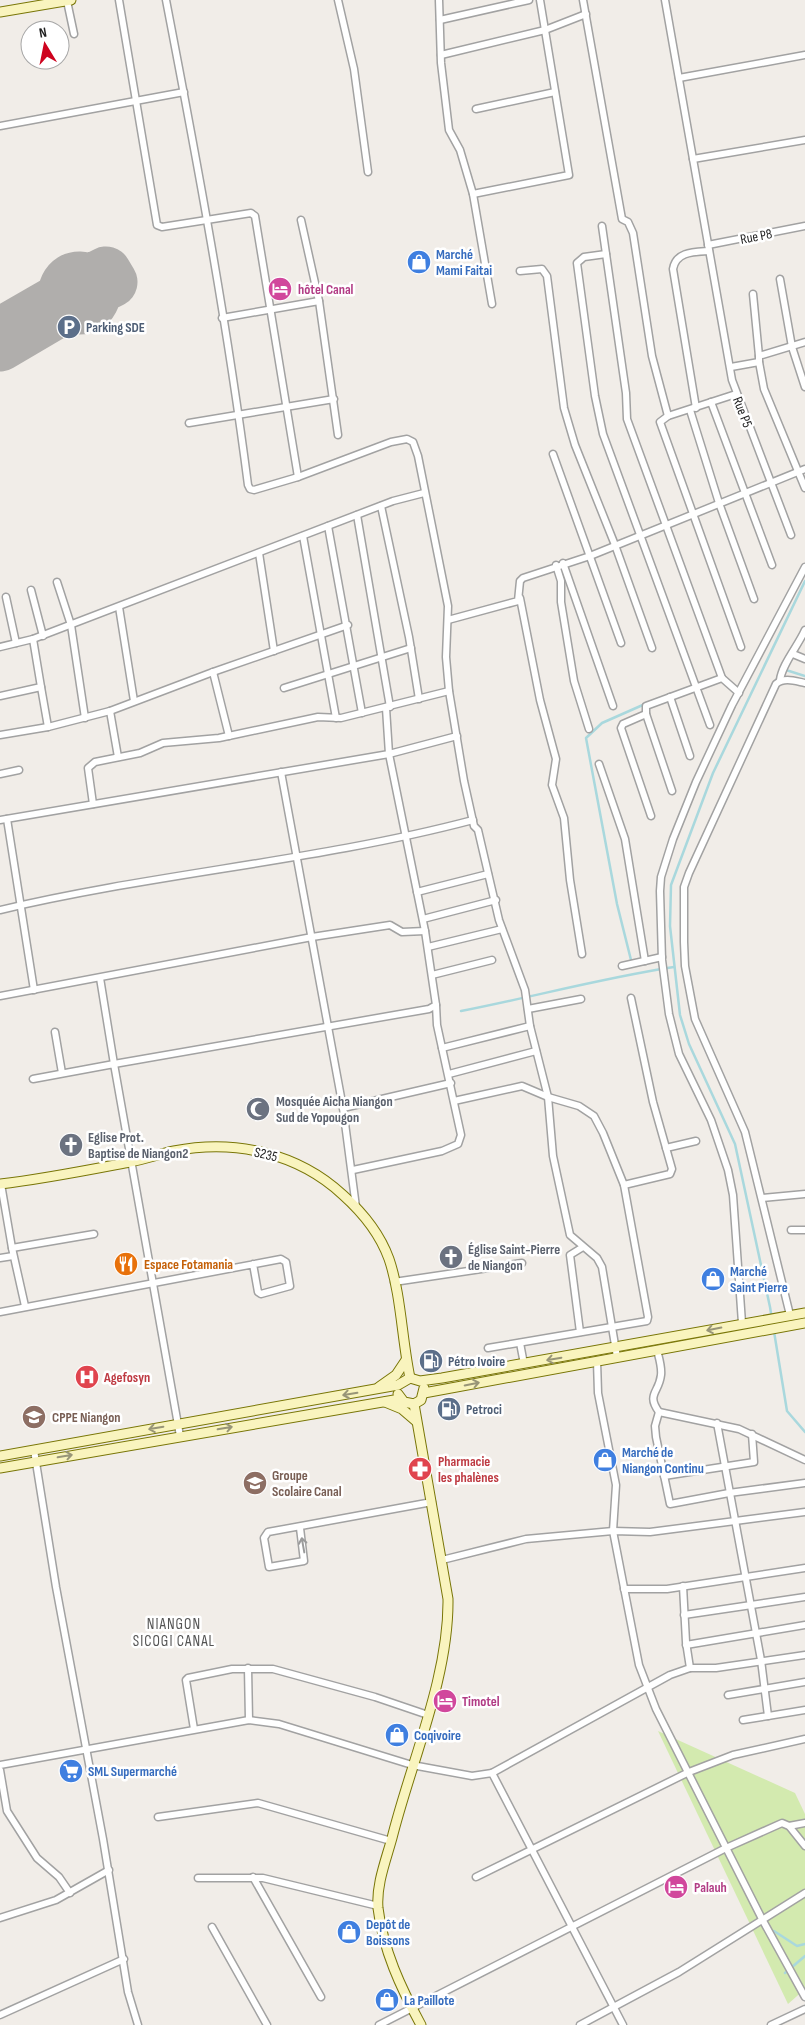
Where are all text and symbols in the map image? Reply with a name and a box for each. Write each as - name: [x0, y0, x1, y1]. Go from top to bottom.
- north arrow: [20, 20, 70, 70]
- text: N: [38, 24, 48, 42]
- street label: Rue P8: [739, 225, 774, 248]
- place label: Marché Mami Faitai: [436, 246, 492, 279]
- shop icon: Marché Mami Faitai: [406, 249, 432, 275]
- hotel icon: hôtel Canal: [267, 276, 293, 302]
- place label: hôtel Canal: [298, 281, 354, 298]
- parking icon: Parking SDE: [56, 314, 82, 340]
- place label: Parking SDE: [86, 319, 145, 336]
- street label: Rue P5: [729, 394, 756, 430]
- place label: Mosquée Aicha Niangon Sud de Yopougon: [276, 1093, 393, 1126]
- mosque icon: Mosquée Aicha Niangon Sud de Yopougon: [245, 1096, 271, 1122]
- place label: Eglise Prot. Baptise de Niangon2: [88, 1129, 188, 1162]
- church icon: Eglise Prot. Baptise de Niangon2: [58, 1132, 84, 1158]
- street label: S235: [253, 1144, 280, 1165]
- place label: Église Saint-Pierre de Niangon: [468, 1241, 560, 1274]
- church icon: Église Saint-Pierre de Niangon: [438, 1244, 464, 1270]
- restaurant icon: Espace Fotamania: [113, 1251, 139, 1277]
- place label: Espace Fotamania: [144, 1256, 233, 1273]
- place label: Marché Saint Pierre: [730, 1263, 788, 1296]
- shop icon: Marché Saint Pierre: [700, 1266, 726, 1292]
- one-way arrow: [706, 1324, 722, 1334]
- fuel station icon: Pétro Ivoire: [418, 1348, 444, 1374]
- place label: Pétro Ivoire: [448, 1353, 505, 1370]
- one-way arrow: [546, 1354, 562, 1364]
- hospital icon: Agefosyn: [74, 1364, 100, 1390]
- place label: Agefosyn: [103, 1369, 150, 1386]
- one-way arrow: [463, 1378, 479, 1388]
- one-way arrow: [343, 1389, 359, 1399]
- fuel station icon: Petroci: [436, 1396, 462, 1422]
- place label: Petroci: [466, 1401, 502, 1418]
- school or university icon: CPPE Niangon: [21, 1404, 47, 1430]
- place label: CPPE Niangon: [52, 1409, 121, 1426]
- one-way arrow: [217, 1423, 233, 1433]
- one-way arrow: [148, 1424, 164, 1434]
- place label: Marché de Niangon Continu: [622, 1444, 704, 1477]
- shop icon: Marché de Niangon Continu: [592, 1447, 618, 1473]
- one-way arrow: [57, 1451, 73, 1461]
- place label: Pharmacie les phalènes: [438, 1453, 499, 1486]
- pharmacy icon: Pharmacie les phalènes: [407, 1456, 433, 1482]
- place label: Groupe Scolaire Canal: [272, 1467, 342, 1500]
- school or university icon: Groupe Scolaire Canal: [242, 1470, 268, 1496]
- one-way arrow: [297, 1537, 307, 1553]
- district label: NIANGON SICOGI CANAL: [133, 1615, 215, 1651]
- hotel icon: Timotel: [432, 1688, 458, 1714]
- place label: Timotel: [462, 1693, 500, 1710]
- shop icon: Coqivoire: [384, 1722, 410, 1748]
- place label: Coqivoire: [414, 1727, 461, 1744]
- supermarket icon: SML Supermarché: [58, 1758, 84, 1784]
- place label: SML Supermarché: [88, 1763, 177, 1780]
- hotel icon: Palauh: [663, 1874, 689, 1900]
- place label: Palauh: [694, 1879, 727, 1896]
- place label: Depôt de Boissons: [366, 1916, 410, 1949]
- shop icon: Depôt de Boissons: [336, 1919, 362, 1945]
- shop icon: La Paillote: [374, 1987, 400, 2013]
- place label: La Paillote: [404, 1992, 455, 2009]

